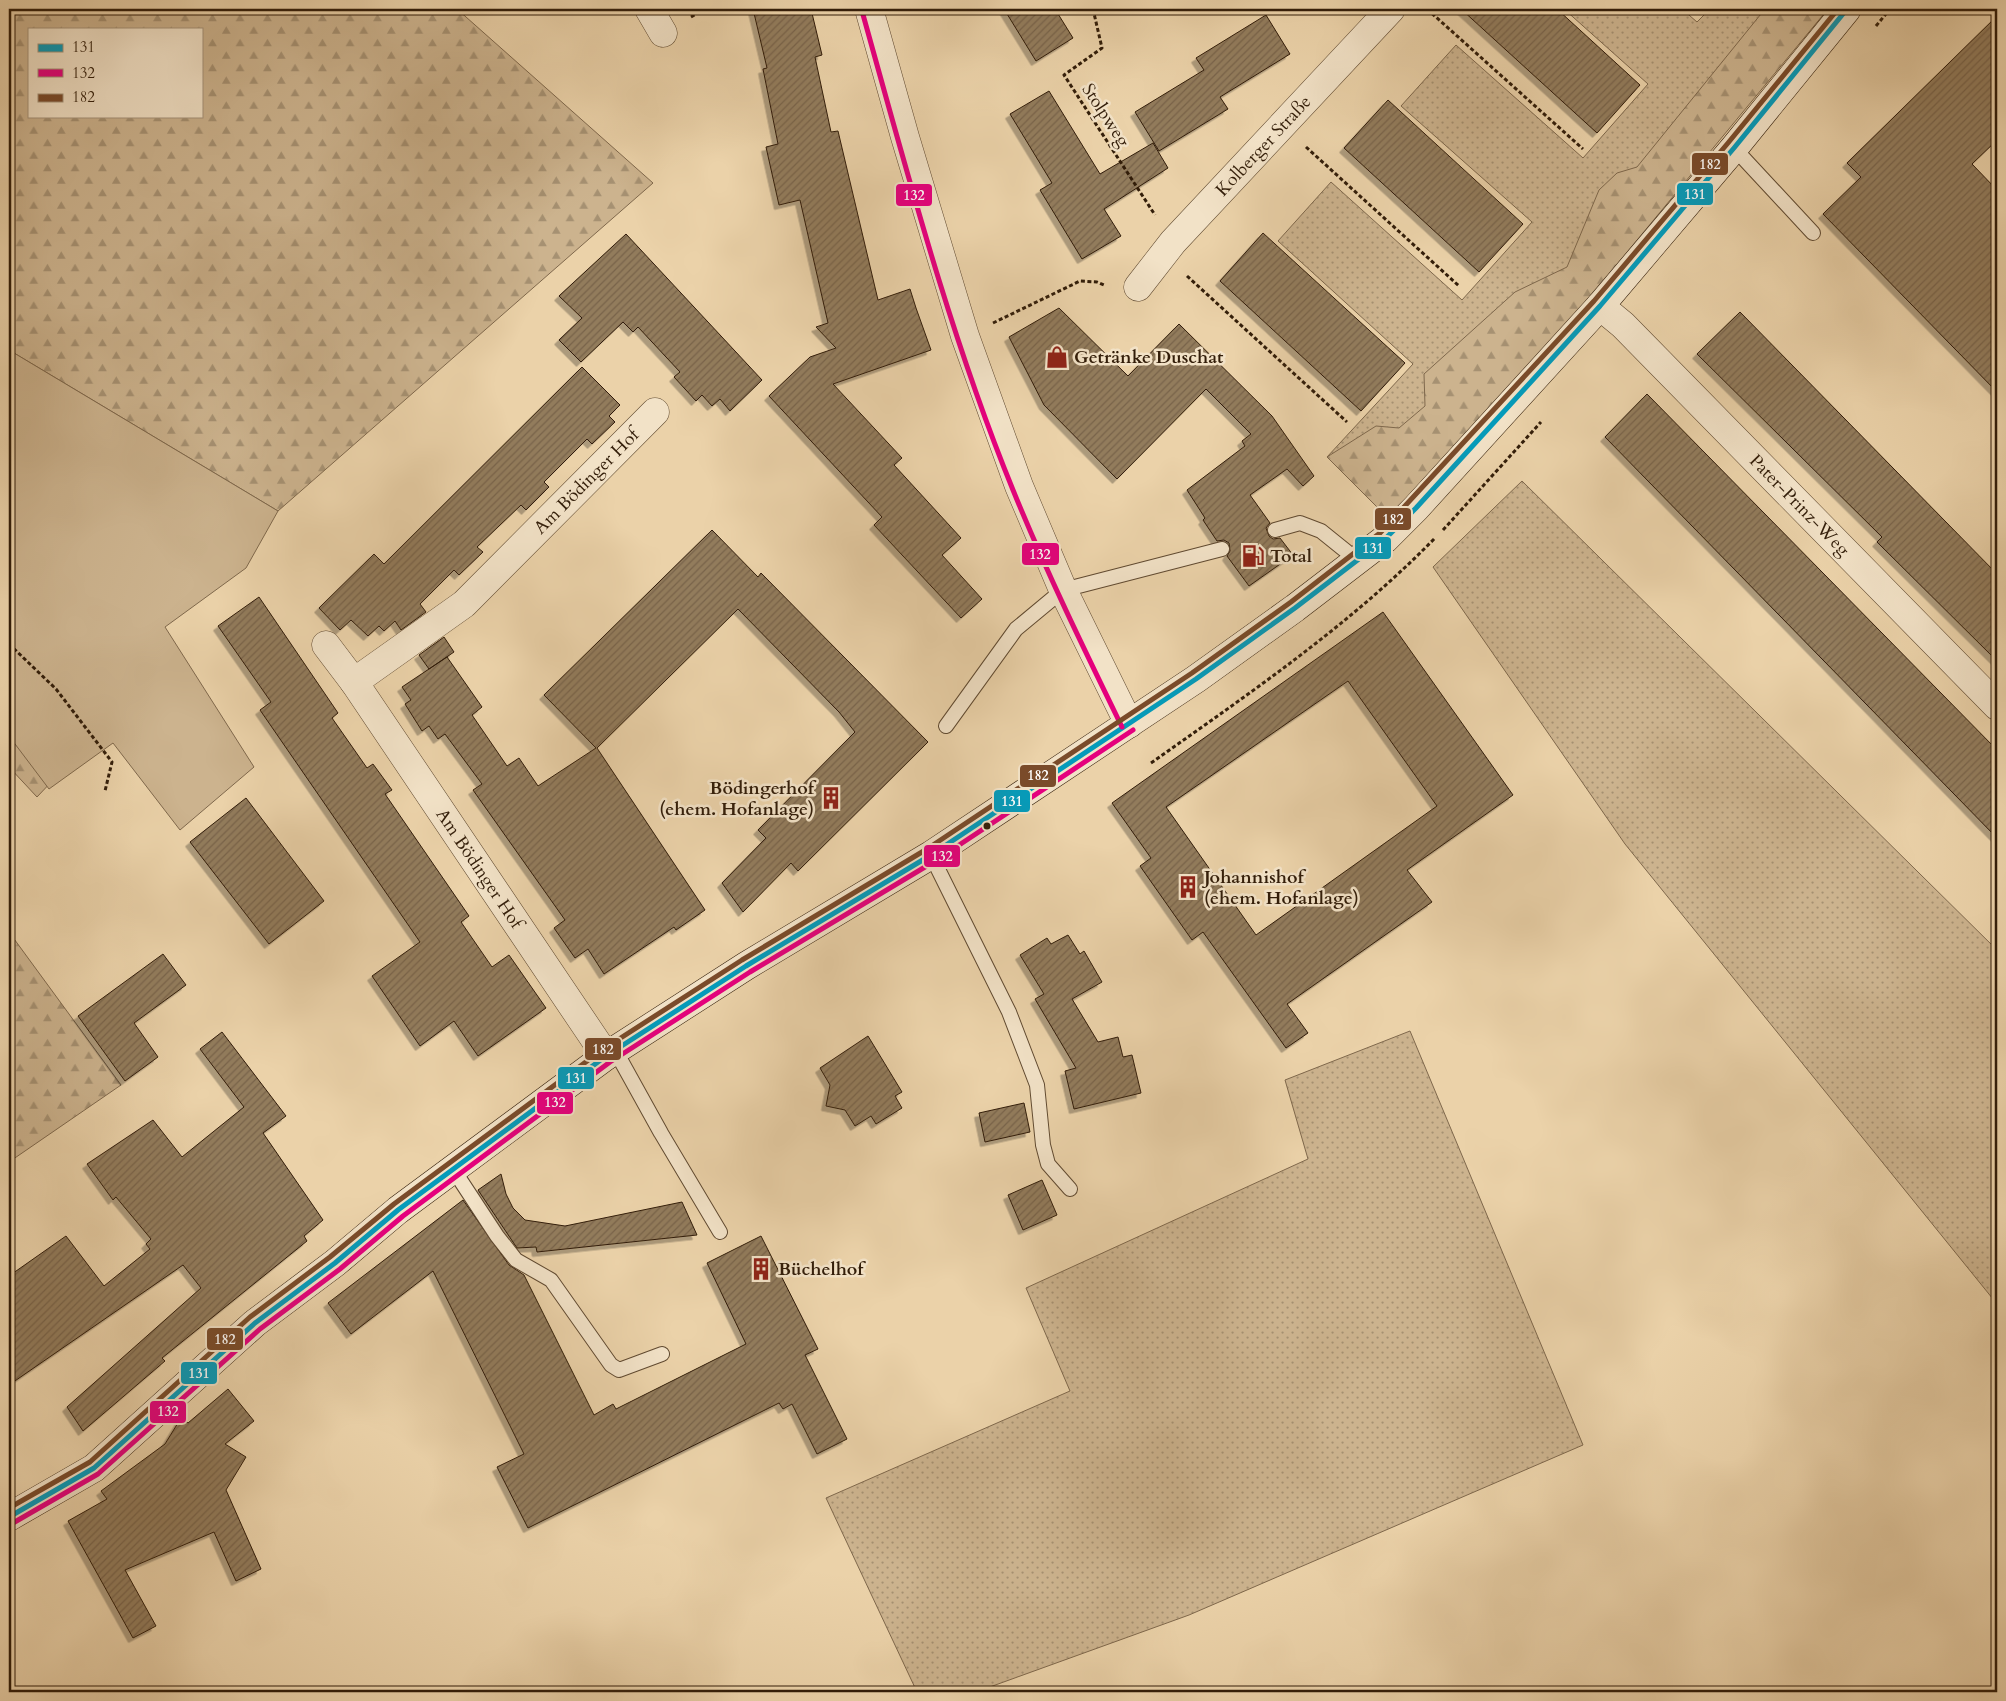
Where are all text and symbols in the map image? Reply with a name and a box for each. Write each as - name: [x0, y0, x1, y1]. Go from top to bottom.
- legend: [28, 28, 202, 118]
- text: 131: [72, 37, 95, 57]
- text: 132: [72, 63, 95, 83]
- street label: Stolpweg: [1076, 79, 1136, 153]
- text: 182: [72, 87, 95, 107]
- street label: Kolberger Straße: [1210, 90, 1317, 202]
- line badge: 182: [1691, 152, 1729, 176]
- text: 182: [1699, 155, 1721, 174]
- line badge: 131: [1676, 182, 1714, 206]
- line badge: 132: [895, 183, 933, 207]
- text: 131: [1684, 185, 1706, 204]
- text: 132: [903, 186, 925, 205]
- shop icon: Getränke Duschat: [1044, 344, 1070, 370]
- place label: Getränke Duschat: [1074, 345, 1224, 370]
- street label: Am Bödinger Hof: [528, 421, 647, 540]
- street label: Pater-Prinz-Weg: [1744, 449, 1856, 562]
- line badge: 182: [1374, 507, 1412, 531]
- text: 182: [1382, 510, 1404, 529]
- line badge: 131: [1354, 536, 1392, 560]
- text: 131: [1362, 539, 1384, 558]
- line badge: 132: [1021, 542, 1060, 566]
- fuel station icon: Total: [1240, 543, 1266, 569]
- place label: Total: [1270, 544, 1312, 569]
- text: 132: [1029, 545, 1051, 564]
- line badge: 182: [1019, 764, 1057, 788]
- text: 182: [1027, 766, 1049, 785]
- place label: Bödingerhof (ehem. Hofanlage): [659, 776, 817, 822]
- building icon: Bödingerhof (ehem. Hofanlage): [818, 785, 844, 811]
- line badge: 131: [993, 789, 1031, 813]
- text: 131: [1001, 792, 1023, 811]
- street label: Am Bödinger Hof: [430, 804, 530, 936]
- unlabelled marker: [982, 821, 992, 831]
- line badge: 132: [923, 844, 961, 868]
- text: 132: [931, 847, 953, 866]
- place label: Johannishof (ehem. Hofanlage): [1201, 865, 1359, 911]
- building icon: Johannishof (ehem. Hofanlage): [1175, 874, 1201, 900]
- line badge: 182: [584, 1037, 622, 1061]
- text: 182: [592, 1040, 614, 1059]
- line badge: 131: [557, 1066, 595, 1090]
- text: 131: [565, 1069, 587, 1088]
- line badge: 132: [536, 1091, 574, 1115]
- text: 132: [544, 1093, 566, 1112]
- building icon: Büchelhof: [748, 1256, 774, 1282]
- place label: Büchelhof: [778, 1257, 866, 1282]
- line badge: 182: [206, 1327, 244, 1351]
- text: 182: [214, 1330, 236, 1349]
- line badge: 131: [180, 1361, 218, 1385]
- text: 131: [188, 1364, 210, 1383]
- line badge: 132: [149, 1400, 187, 1424]
- text: 132: [157, 1402, 179, 1421]

